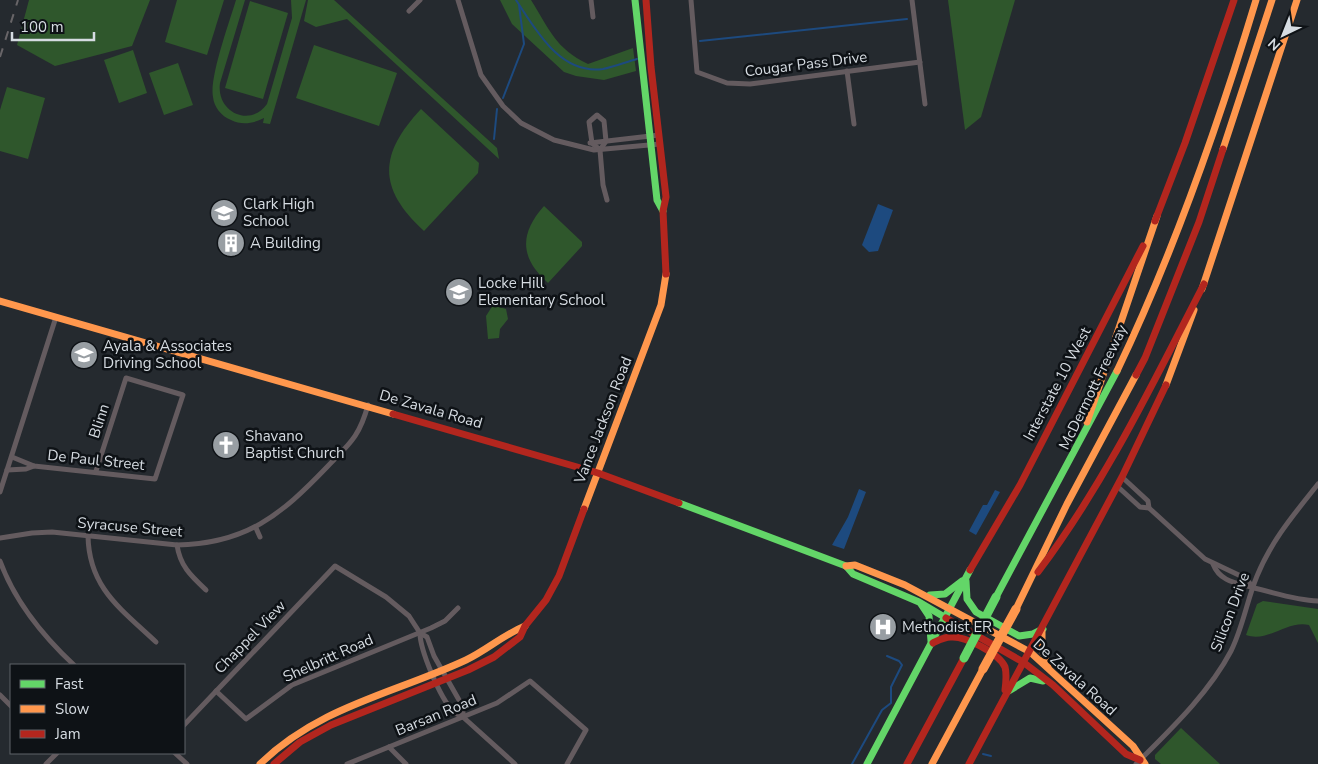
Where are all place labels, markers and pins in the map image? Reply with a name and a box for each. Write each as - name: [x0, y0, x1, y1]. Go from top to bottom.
- place label: Clark High School: [243, 194, 314, 231]
- school or university icon: Clark High School: [209, 198, 239, 228]
- building icon: A Building: [216, 228, 246, 258]
- place label: A Building: [250, 233, 321, 253]
- place label: Locke Hill Elementary School: [478, 273, 605, 310]
- school or university icon: Locke Hill Elementary School: [444, 277, 474, 307]
- place label: Ayala & Associates Driving School: [103, 336, 232, 373]
- school or university icon: Ayala & Associates Driving School: [69, 340, 99, 370]
- place label: Shavano Baptist Church: [245, 426, 345, 463]
- church icon: Shavano Baptist Church: [211, 430, 241, 460]
- hospital icon: Methodist ER: [868, 612, 898, 642]
- place label: Methodist ER: [902, 617, 992, 637]

